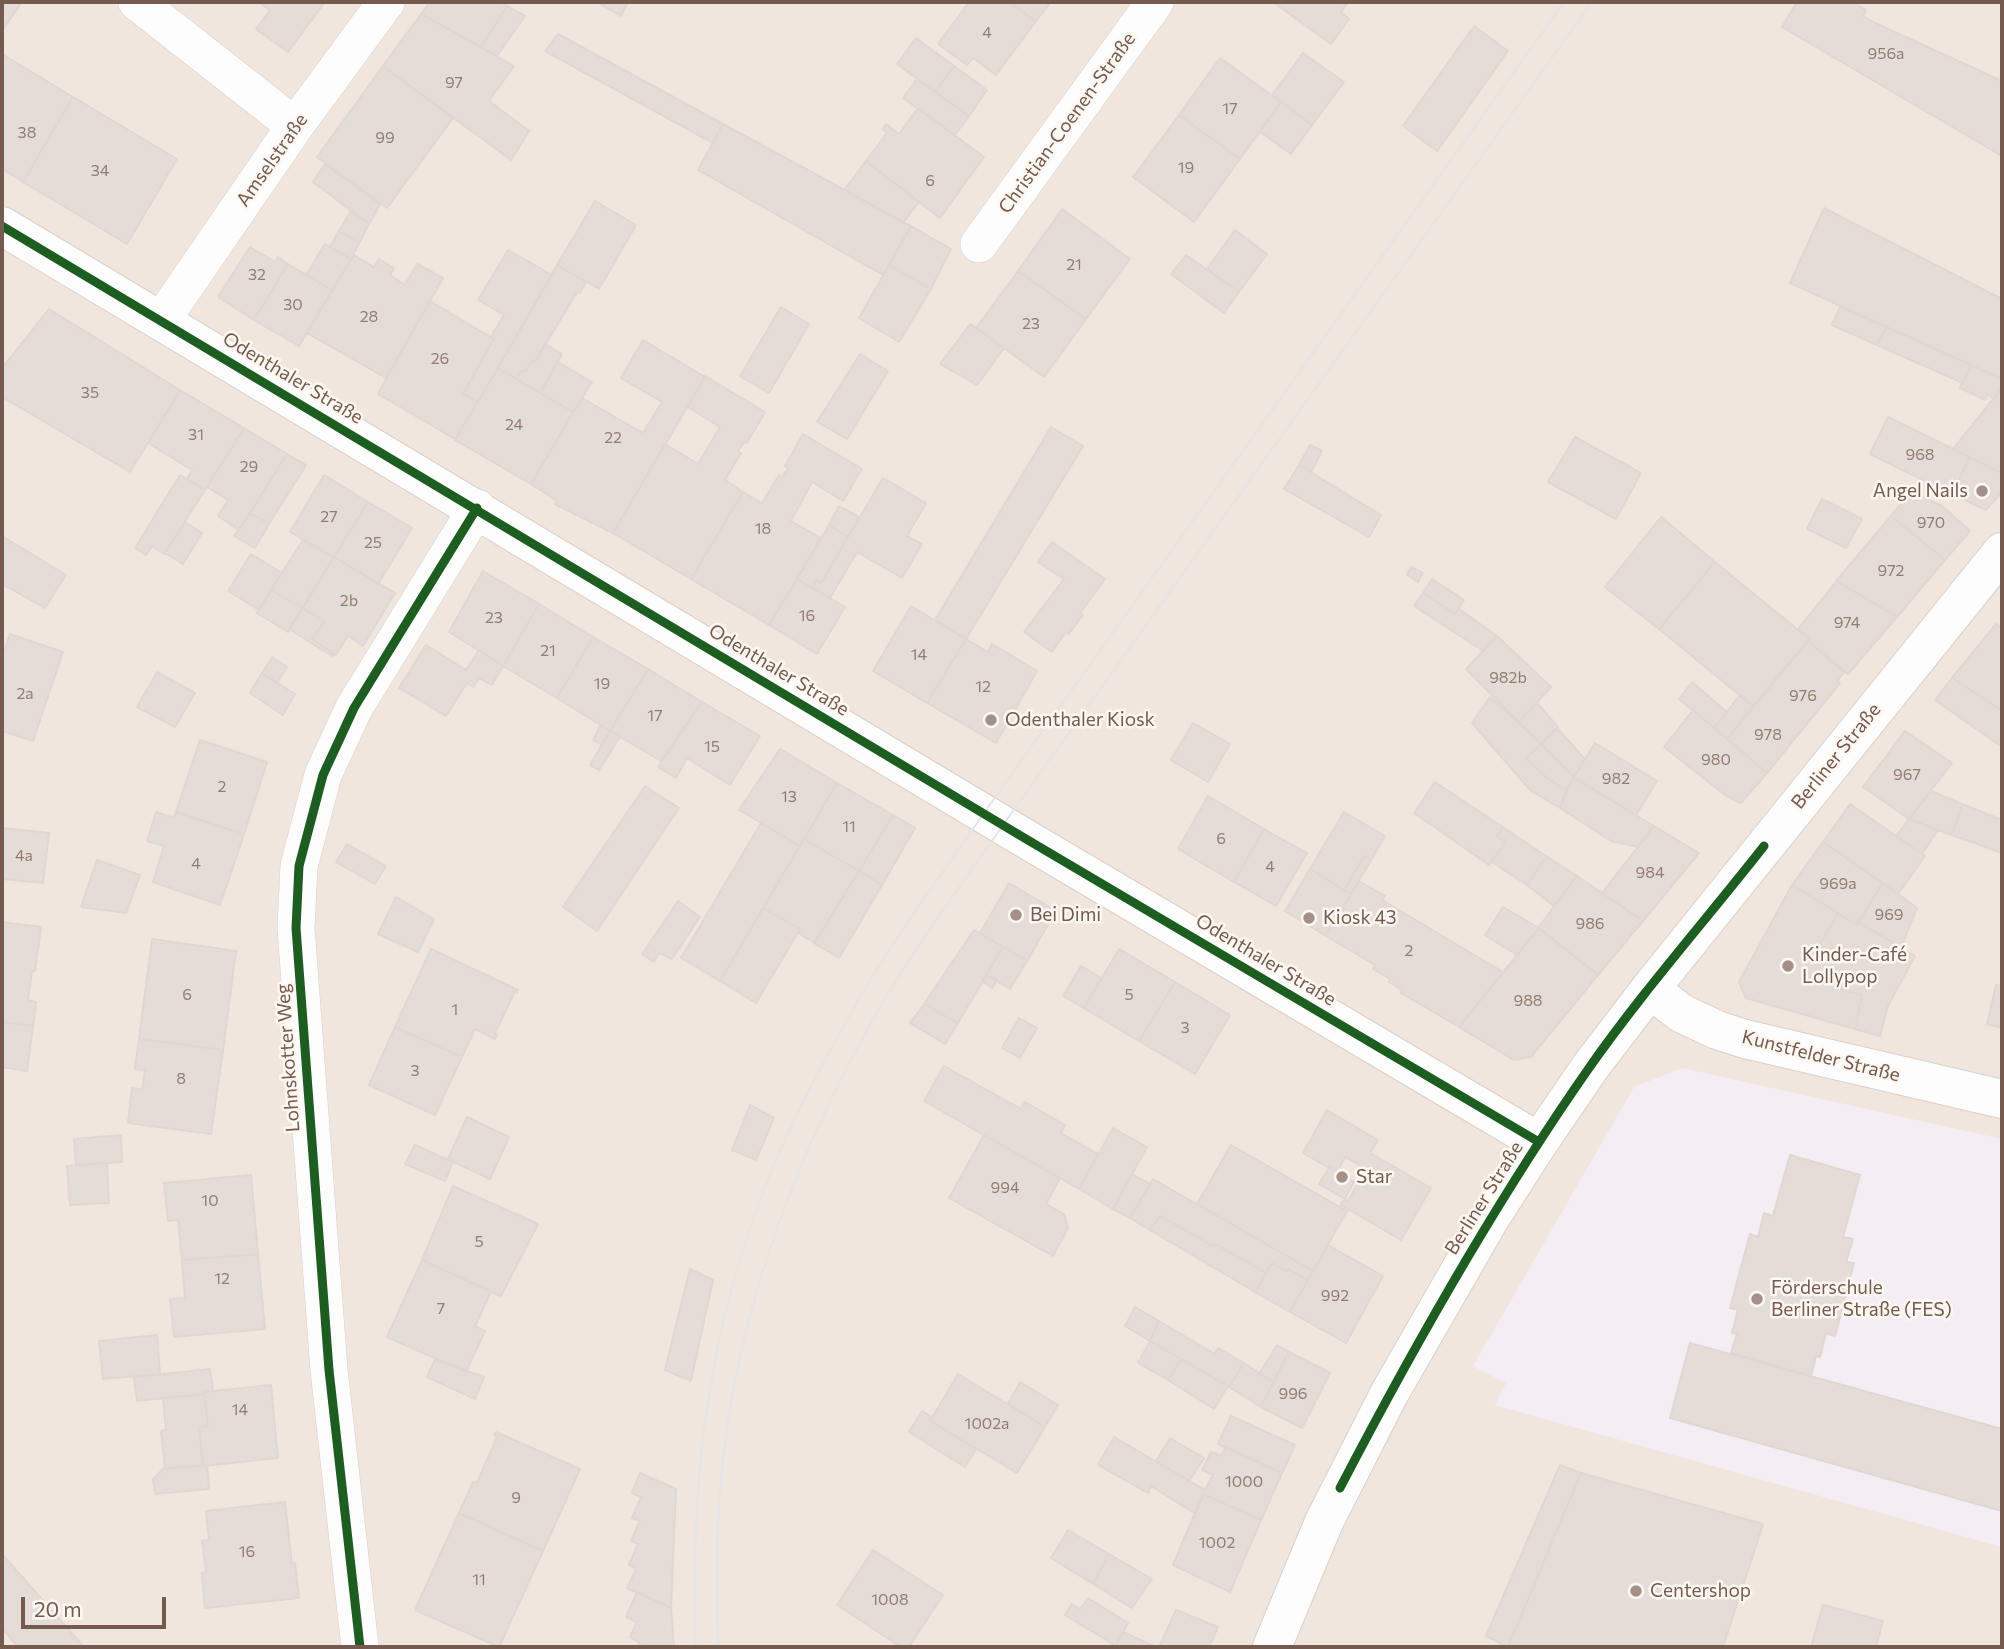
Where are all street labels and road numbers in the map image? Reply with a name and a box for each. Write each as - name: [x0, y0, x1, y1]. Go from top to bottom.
- street label: Christian-Coenen-Straße: [994, 28, 1140, 218]
- street label: Amselstraße: [232, 109, 312, 211]
- street label: Odenthaler Straße: [219, 327, 367, 429]
- street label: Odenthaler Straße: [705, 619, 853, 721]
- street label: Berliner Straße: [1786, 699, 1886, 813]
- street label: Odenthaler Straße: [1192, 909, 1340, 1011]
- street label: Lohnskotter Weg: [271, 983, 305, 1133]
- street label: Kunstfelder Straße: [1740, 1025, 1902, 1087]
- street label: Berliner Straße: [1440, 1137, 1528, 1259]

